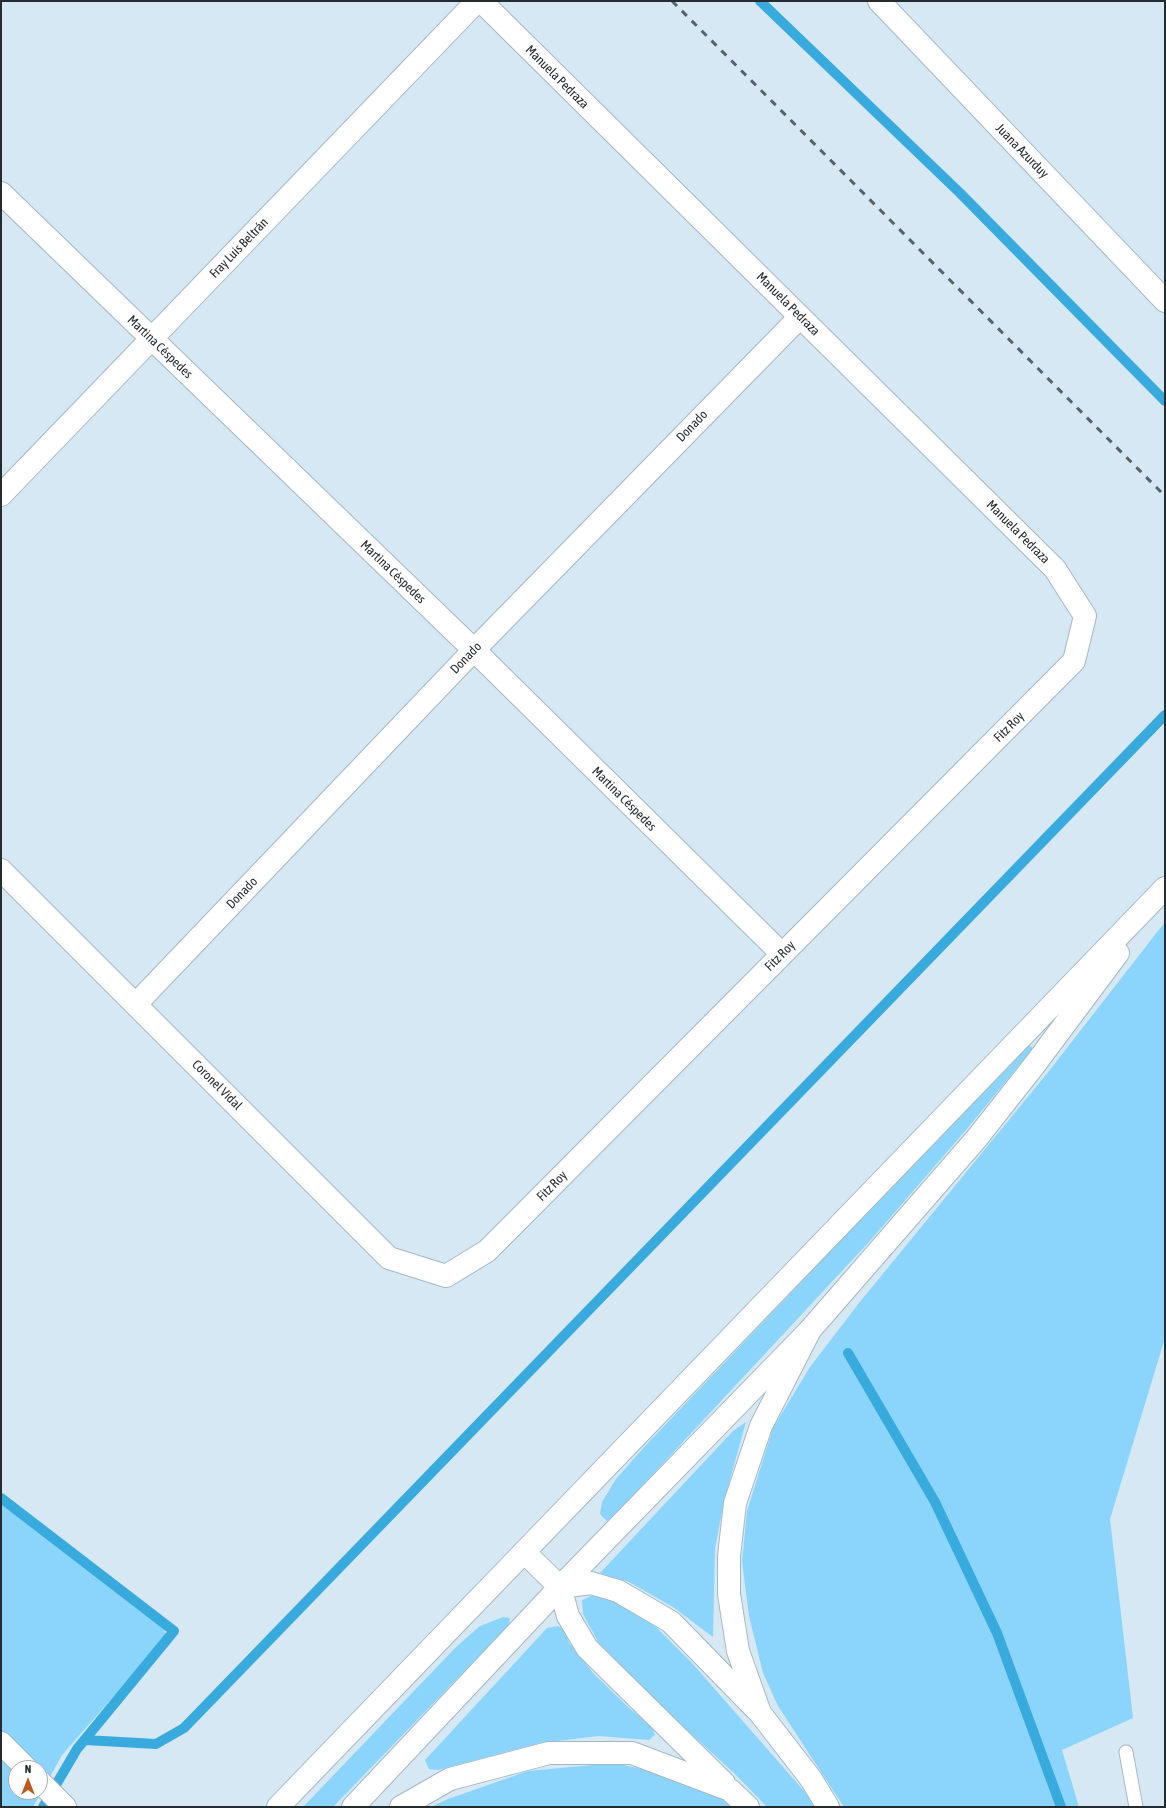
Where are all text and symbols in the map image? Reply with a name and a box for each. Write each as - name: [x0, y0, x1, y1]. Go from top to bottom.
- street label: Manuela Pedraza: [522, 42, 592, 112]
- street label: Juana Azurduy: [992, 121, 1052, 181]
- street label: Fray Luis Beltrán: [206, 215, 272, 281]
- street label: Manuela Pedraza: [753, 269, 823, 339]
- street label: Martina Céspedes: [124, 312, 196, 382]
- street label: Donado: [673, 407, 711, 445]
- street label: Manuela Pedraza: [983, 497, 1053, 567]
- street label: Martina Céspedes: [357, 537, 429, 607]
- street label: Donado: [447, 639, 485, 677]
- street label: Fitz Roy: [991, 709, 1027, 745]
- street label: Martina Céspedes: [589, 764, 659, 834]
- street label: Donado: [223, 874, 261, 912]
- street label: Fitz Roy: [762, 938, 798, 974]
- street label: Coronel Vidal: [189, 1057, 245, 1113]
- street label: Fitz Roy: [534, 1168, 570, 1204]
- north arrow: [8, 1760, 48, 1800]
- text: N: [25, 1763, 31, 1775]

